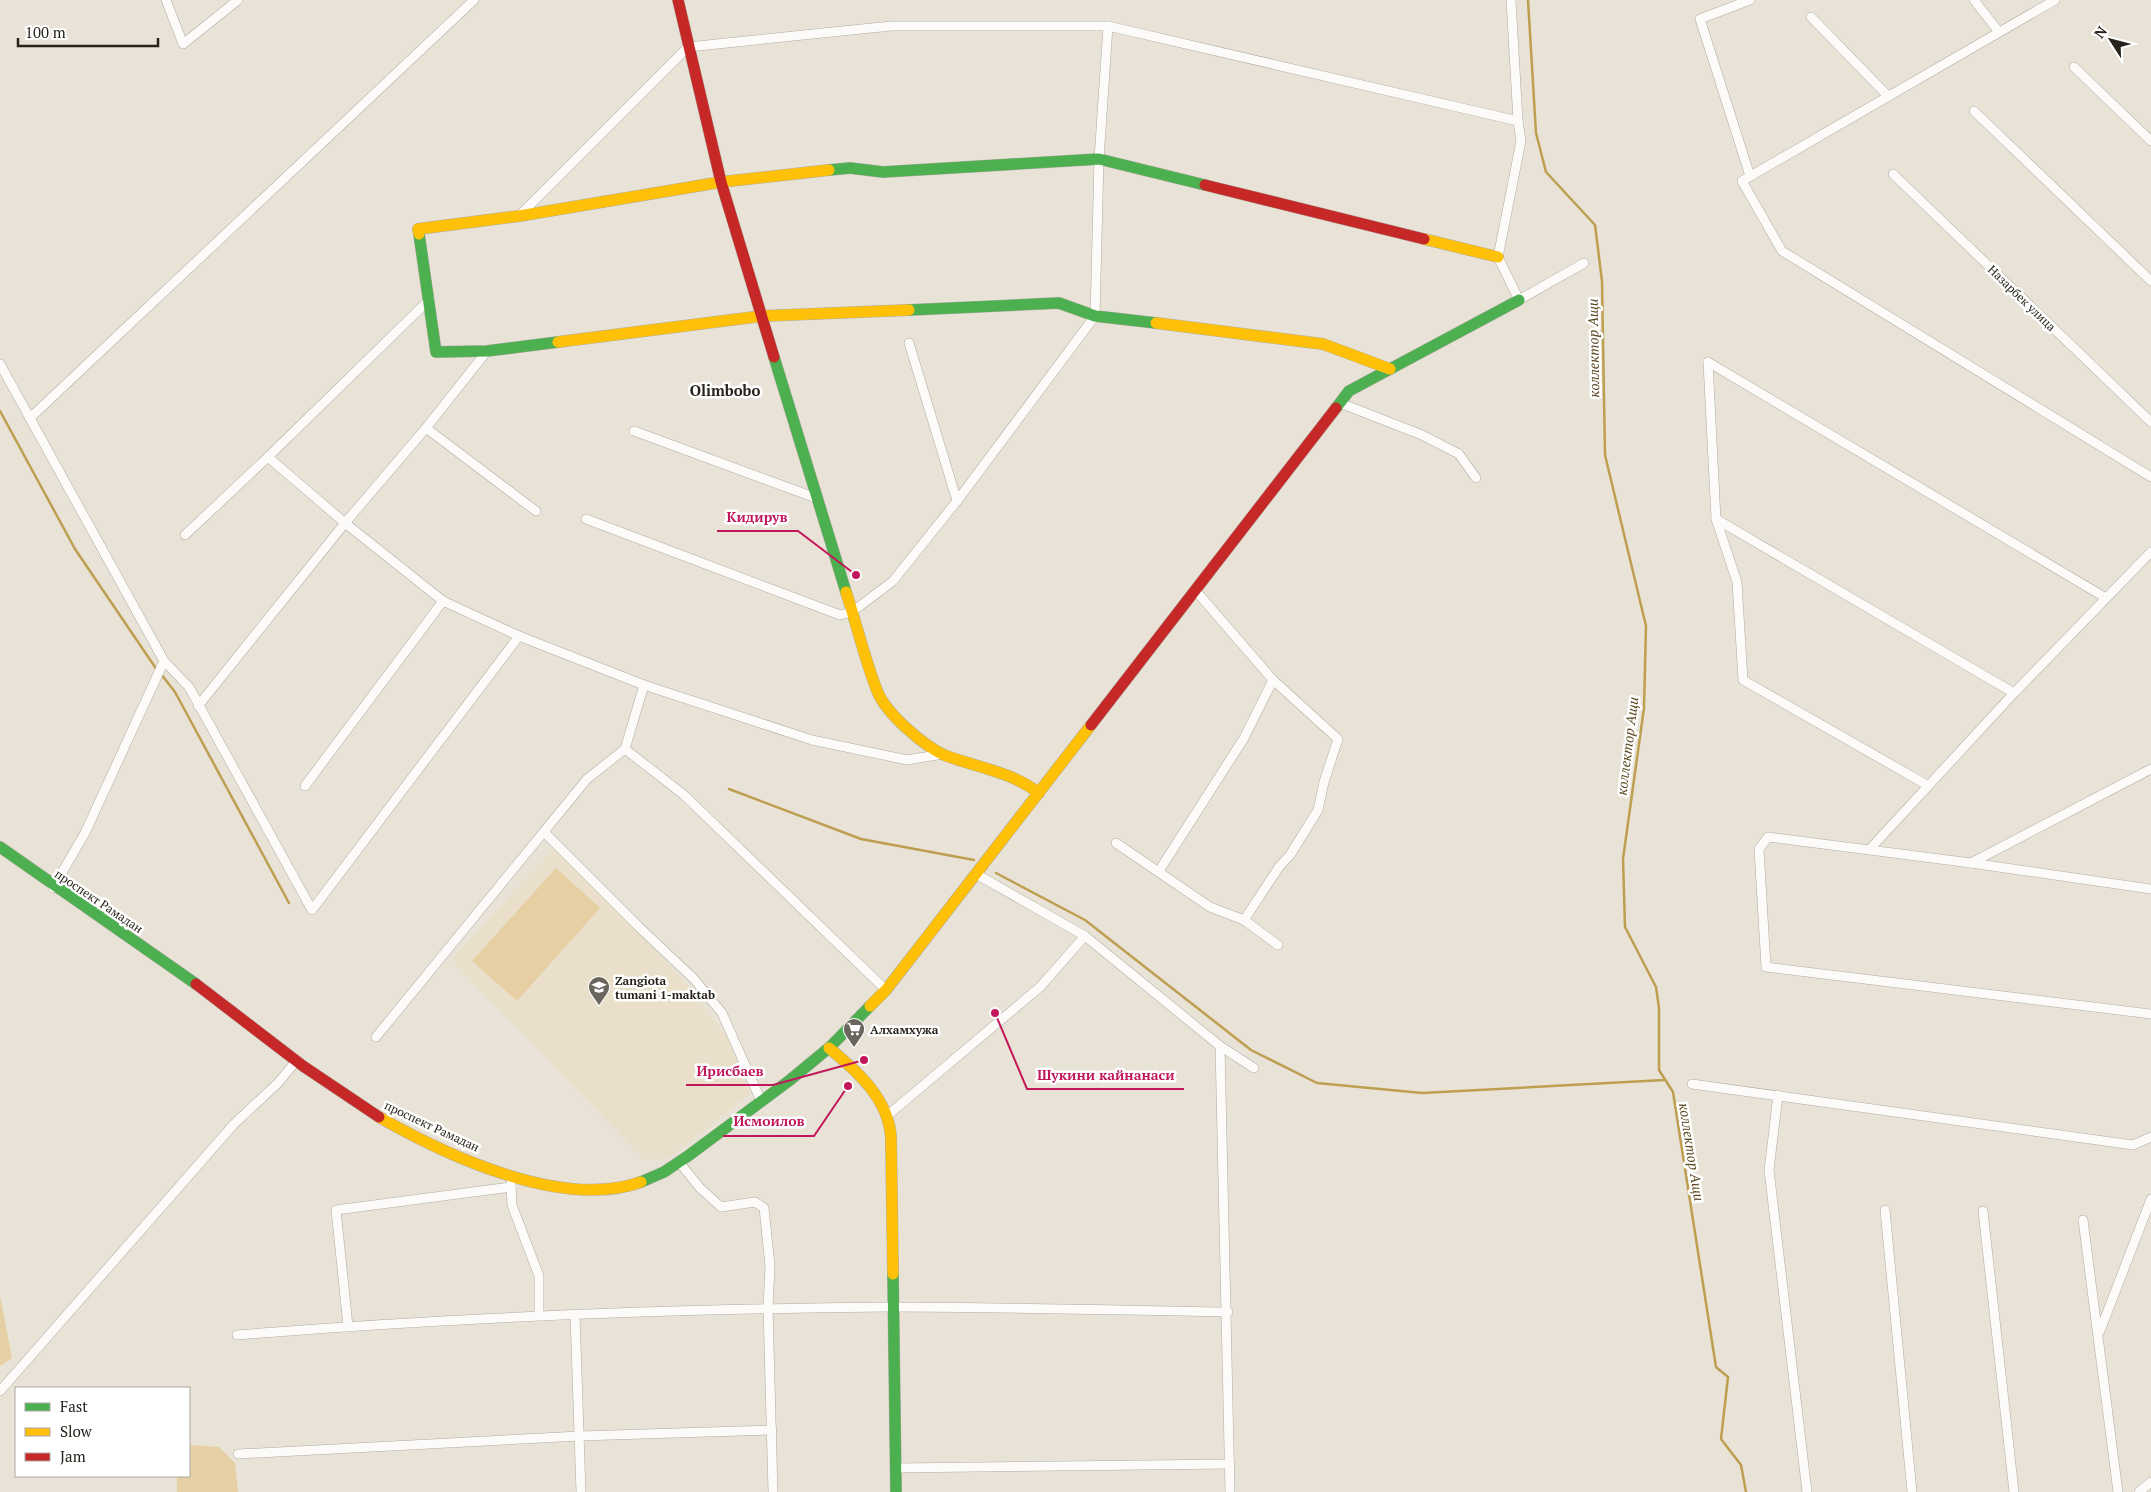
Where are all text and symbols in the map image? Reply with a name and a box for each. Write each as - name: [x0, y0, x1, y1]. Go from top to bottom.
- scale bar: [18, 15, 158, 47]
- north arrow: [2086, 15, 2136, 65]
- text: 100 m: [25, 22, 66, 42]
- text: N: [2089, 22, 2111, 42]
- street label: Назарбек улица: [1985, 262, 2059, 334]
- water label: коллектор Ащи: [1583, 298, 1603, 398]
- district label: Olimbobo: [690, 380, 760, 400]
- callout: Кидирув: [717, 502, 798, 531]
- text: Кидирув: [727, 507, 787, 526]
- water label: коллектор Ащи: [1612, 696, 1642, 796]
- street label: проспект Рамадан: [52, 866, 146, 936]
- place label: Zangiota tumani 1-maktab: [615, 973, 715, 1002]
- school or university icon: Zangiota tumani 1-maktab: [587, 975, 611, 1006]
- supermarket icon: Алхамхужа: [842, 1017, 866, 1048]
- place label: Алхамхужа: [870, 1022, 939, 1037]
- callout: Ирисбаев: [686, 1056, 773, 1085]
- callout: Шукини кайнанаси: [1027, 1060, 1184, 1089]
- text: Ирисбаев: [696, 1061, 764, 1080]
- text: Шукини кайнанаси: [1037, 1065, 1175, 1084]
- street label: проспект Рамадан: [382, 1097, 482, 1155]
- water label: коллектор Ащи: [1675, 1102, 1709, 1202]
- callout: Исмоилов: [723, 1107, 814, 1136]
- text: Исмоилов: [733, 1111, 805, 1130]
- legend: [15, 1387, 190, 1477]
- text: Fast: [60, 1396, 88, 1416]
- text: Slow: [60, 1421, 93, 1441]
- text: Jam: [60, 1446, 86, 1466]

